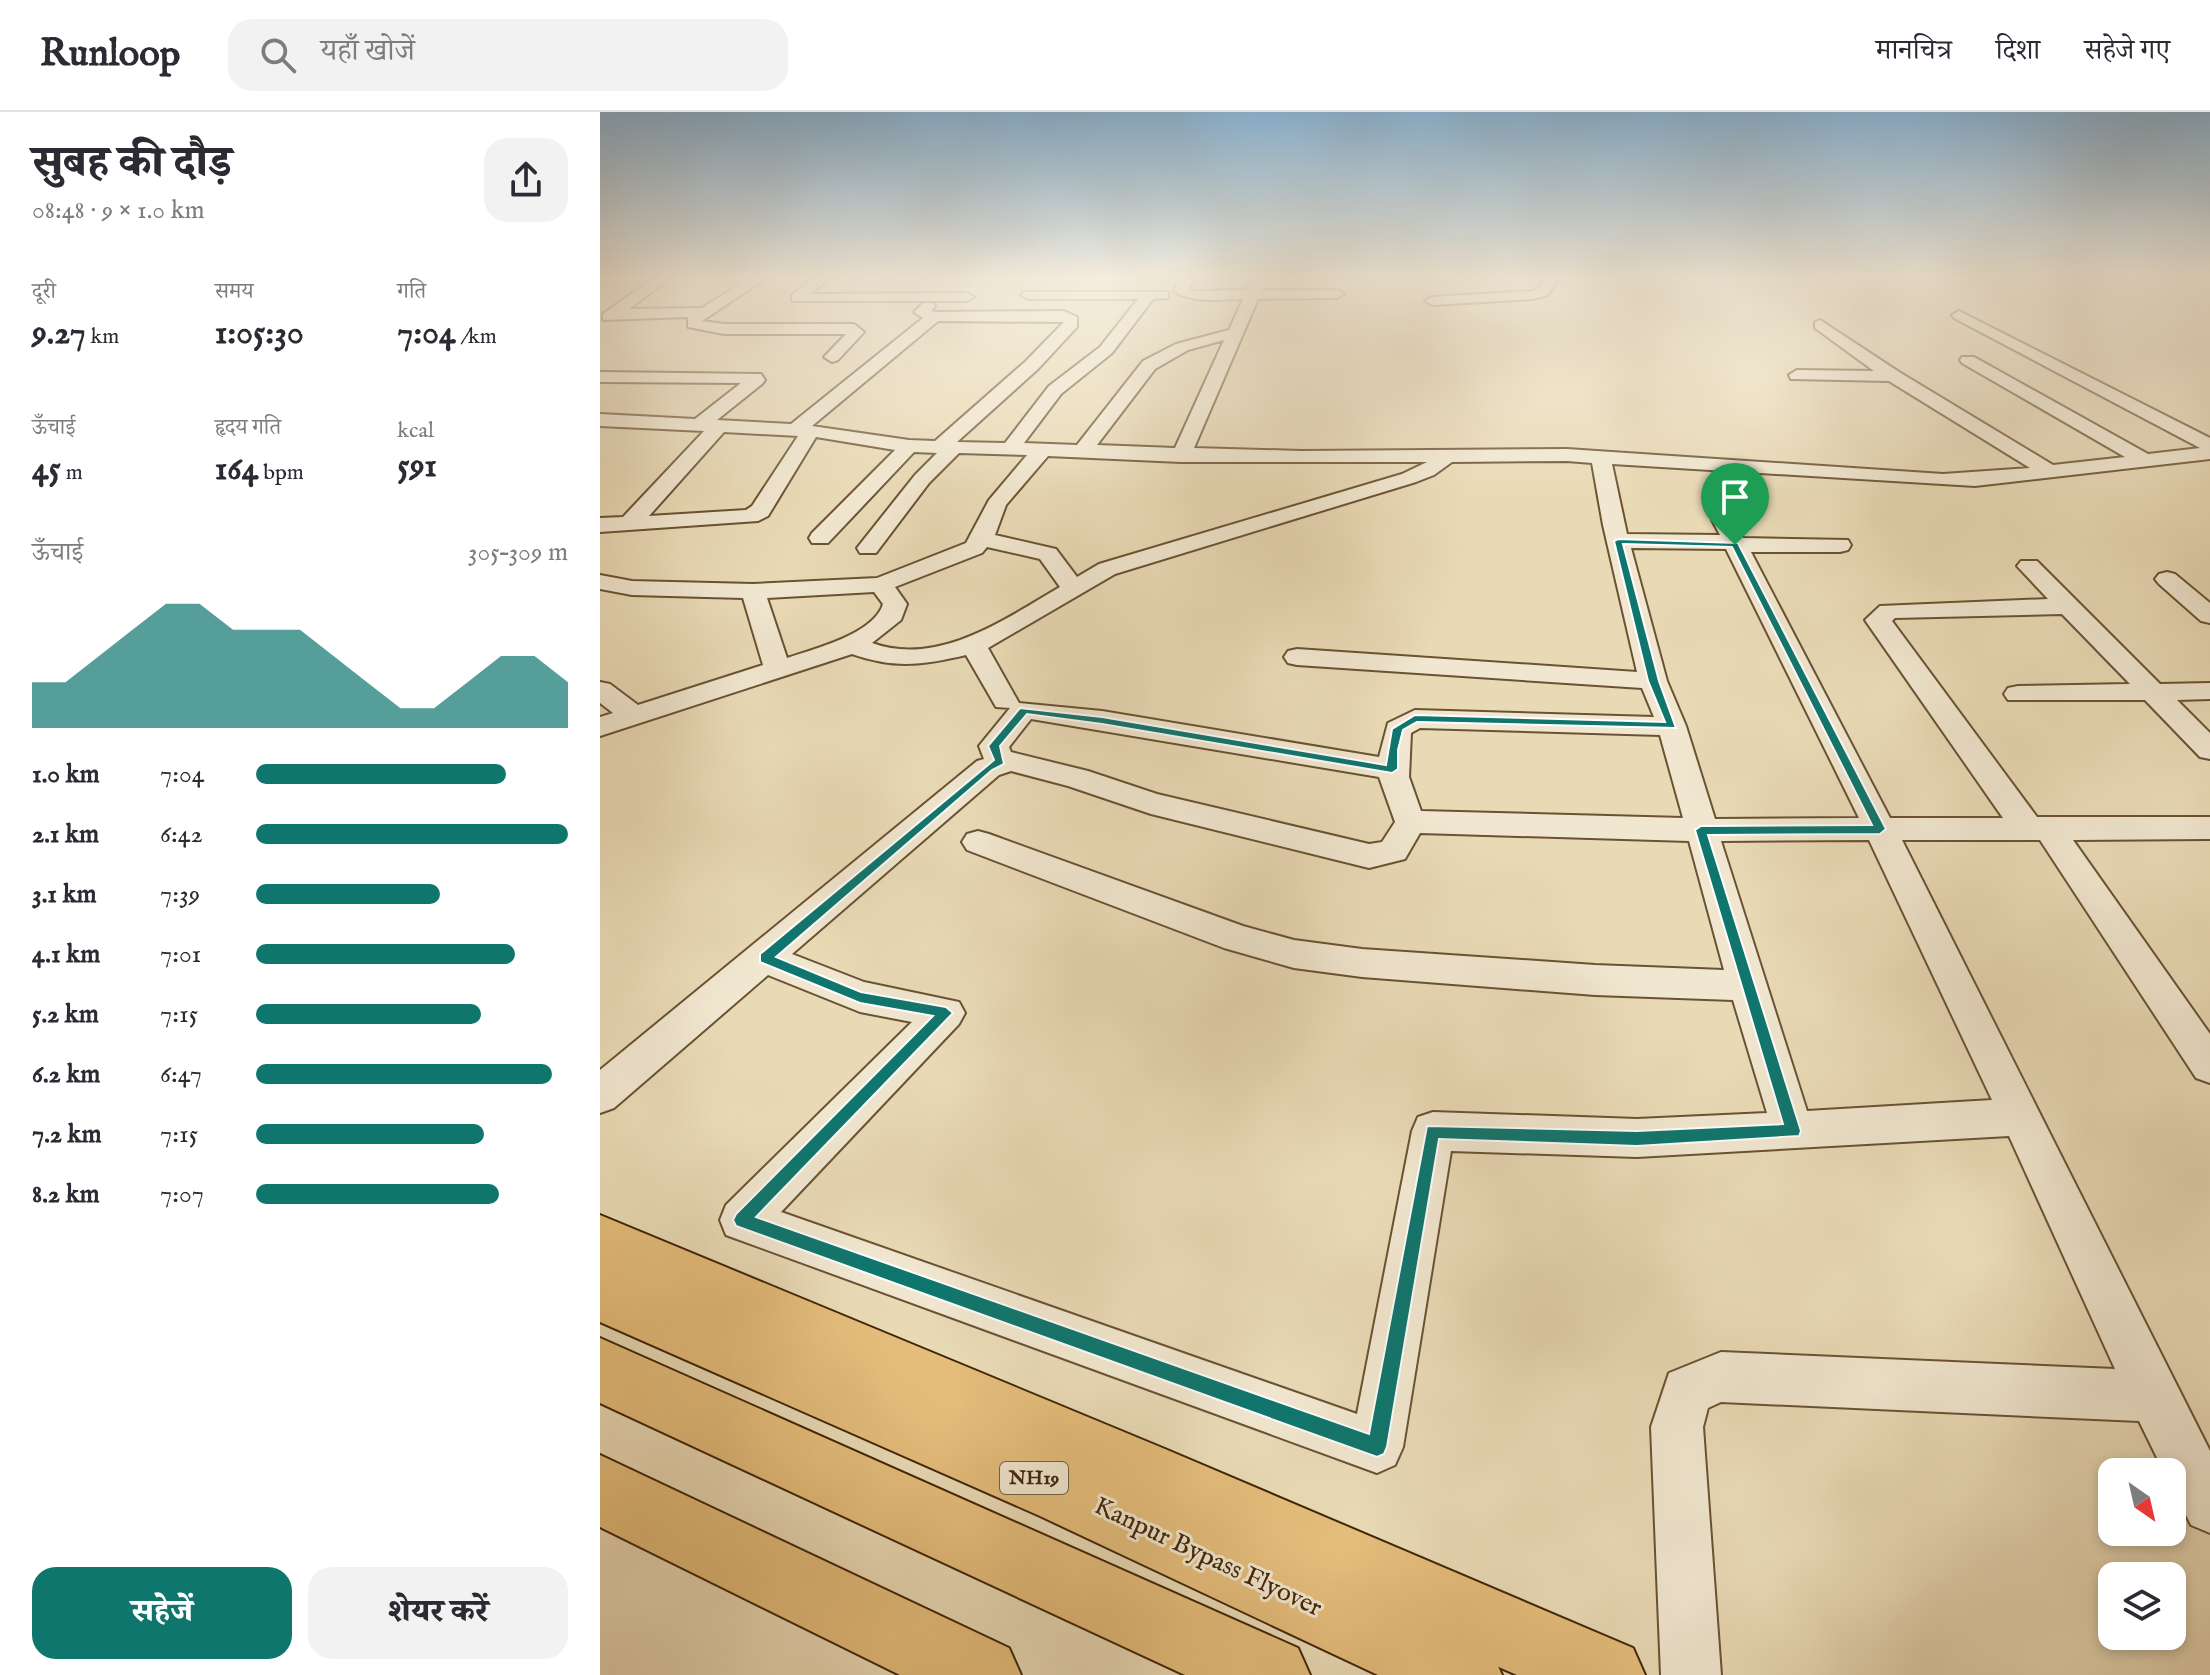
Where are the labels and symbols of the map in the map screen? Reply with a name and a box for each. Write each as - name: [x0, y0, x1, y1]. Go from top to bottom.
- pin: [1701, 463, 1769, 545]
- north arrow: [2098, 1458, 2186, 1546]
- road number: NH19: [1000, 1462, 1068, 1494]
- street label: Kanpur Bypass Flyover: [1089, 1490, 1328, 1625]

